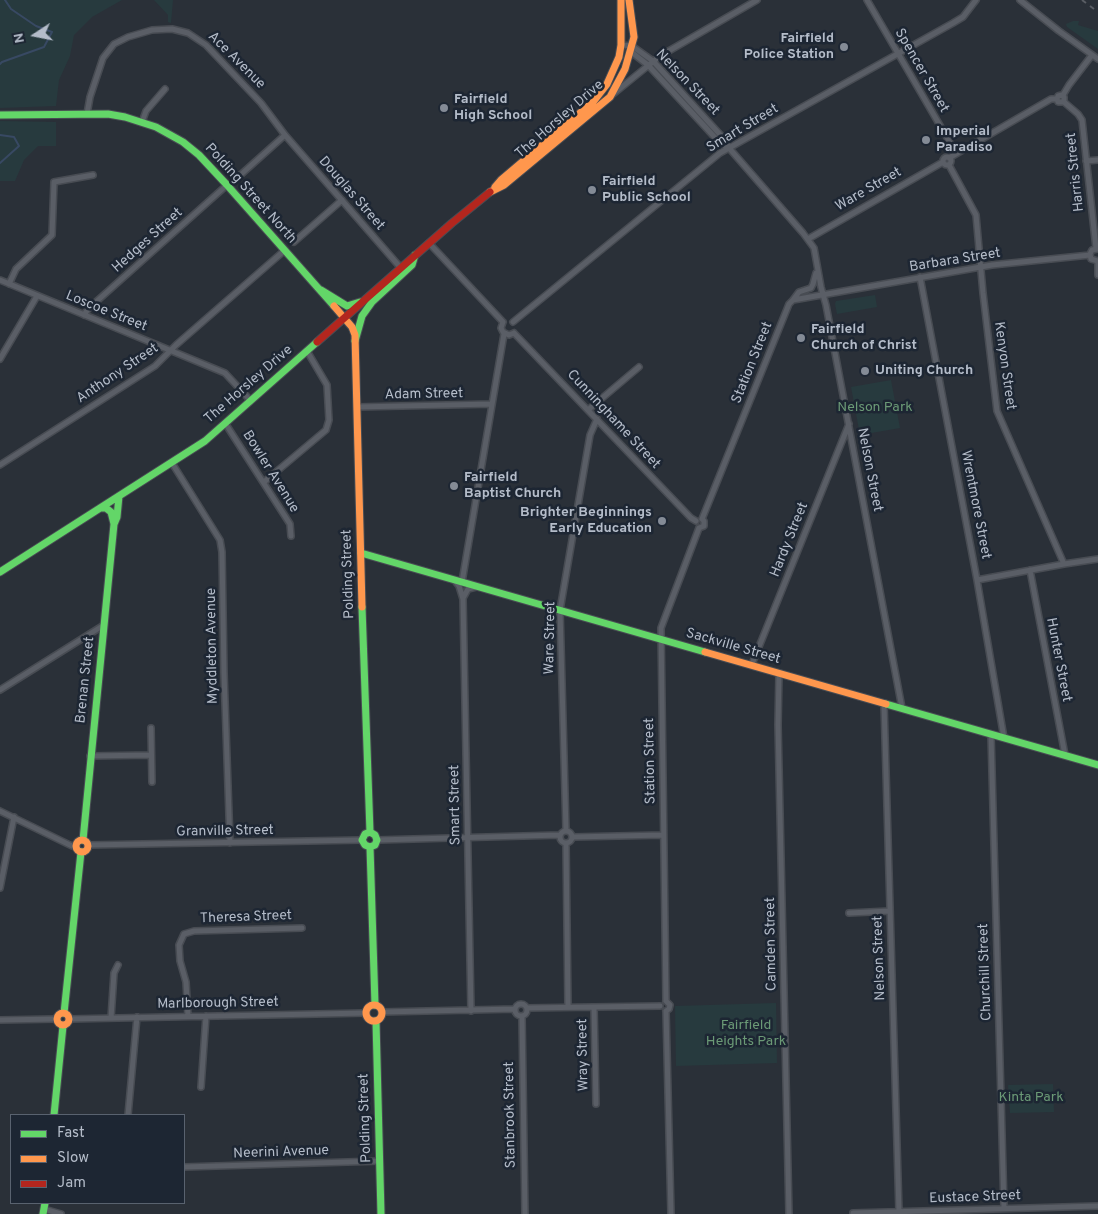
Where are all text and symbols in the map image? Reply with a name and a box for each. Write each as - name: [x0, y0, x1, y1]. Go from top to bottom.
- north arrow: [10, 10, 60, 60]
- street label: Spencer Street: [890, 26, 952, 116]
- street label: Ace Avenue: [204, 29, 268, 93]
- text: N: [10, 31, 29, 45]
- place label: Fairfield Police Station: [744, 31, 834, 64]
- marker: Fairfield Police Station: [838, 41, 850, 53]
- street label: Nelson Street: [651, 47, 723, 119]
- street label: The Horsley Drive: [512, 77, 608, 163]
- place label: Fairfield High School: [454, 92, 532, 124]
- street label: Smart Street: [704, 101, 782, 157]
- marker: Fairfield High School: [438, 102, 450, 114]
- place label: Imperial Paradiso: [936, 124, 993, 156]
- street label: Harris Street: [1063, 132, 1089, 212]
- marker: Imperial Paradiso: [920, 134, 932, 146]
- street label: Polding Street North: [201, 140, 299, 248]
- street label: Douglas Street: [314, 154, 388, 234]
- street label: Ware Street: [833, 164, 905, 216]
- place label: Fairfield Public School: [602, 174, 691, 206]
- marker: Fairfield Public School: [586, 184, 598, 196]
- street label: Hedges Street: [109, 205, 187, 277]
- street label: Barbara Street: [908, 245, 1002, 277]
- street label: Loscoe Street: [63, 288, 149, 336]
- street label: Station Street: [729, 320, 777, 406]
- street label: Kenyon Street: [989, 321, 1019, 411]
- place label: Fairfield Church of Christ: [811, 322, 917, 354]
- marker: Fairfield Church of Christ: [795, 332, 807, 344]
- street label: Anthony Street: [74, 340, 162, 408]
- street label: The Horsley Drive: [201, 342, 297, 428]
- place label: Uniting Church: [875, 363, 973, 379]
- marker: Uniting Church: [859, 365, 871, 377]
- street label: Cunninghame Street: [563, 367, 663, 473]
- street label: Adam Street: [385, 386, 463, 404]
- park label: Nelson Park: [837, 400, 913, 416]
- street label: Nelson Street: [853, 427, 885, 513]
- street label: Bowler Avenue: [238, 428, 302, 516]
- street label: Wrentmore Street: [956, 449, 994, 561]
- place label: Fairfield Baptist Church: [464, 470, 561, 502]
- marker: Fairfield Baptist Church: [448, 480, 460, 492]
- street label: Hardy Street: [767, 500, 813, 580]
- place label: Brighter Beginnings Early Education: [520, 505, 652, 538]
- marker: Brighter Beginnings Early Education: [656, 515, 668, 527]
- street label: Polding Street: [339, 529, 359, 619]
- street label: Myddleton Avenue: [204, 588, 222, 704]
- street label: Ware Street: [542, 601, 560, 675]
- street label: Hunter Street: [1042, 616, 1074, 704]
- street label: Sackville Street: [684, 625, 782, 669]
- street label: Brenan Street: [73, 636, 99, 724]
- street label: Station Street: [642, 718, 660, 804]
- street label: Smart Street: [447, 765, 465, 845]
- street label: Granville Street: [176, 823, 274, 841]
- street label: Camden Street: [763, 897, 781, 991]
- street label: Theresa Street: [200, 908, 292, 928]
- street label: Nelson Street: [870, 915, 890, 1001]
- street label: Churchill Street: [976, 923, 996, 1021]
- street label: Marlborough Street: [157, 995, 279, 1013]
- street label: Wray Street: [575, 1018, 593, 1092]
- park label: Fairfield Heights Park: [706, 1018, 786, 1050]
- street label: Stanbrook Street: [502, 1061, 520, 1169]
- street label: Polding Street: [356, 1073, 376, 1163]
- park label: Kinta Park: [998, 1090, 1064, 1106]
- legend: [10, 1114, 185, 1204]
- text: Fast: [57, 1124, 85, 1143]
- street label: Neerini Avenue: [233, 1143, 329, 1163]
- text: Slow: [57, 1149, 89, 1168]
- text: Jam: [57, 1174, 86, 1193]
- street label: Eustace Street: [929, 1188, 1021, 1208]

